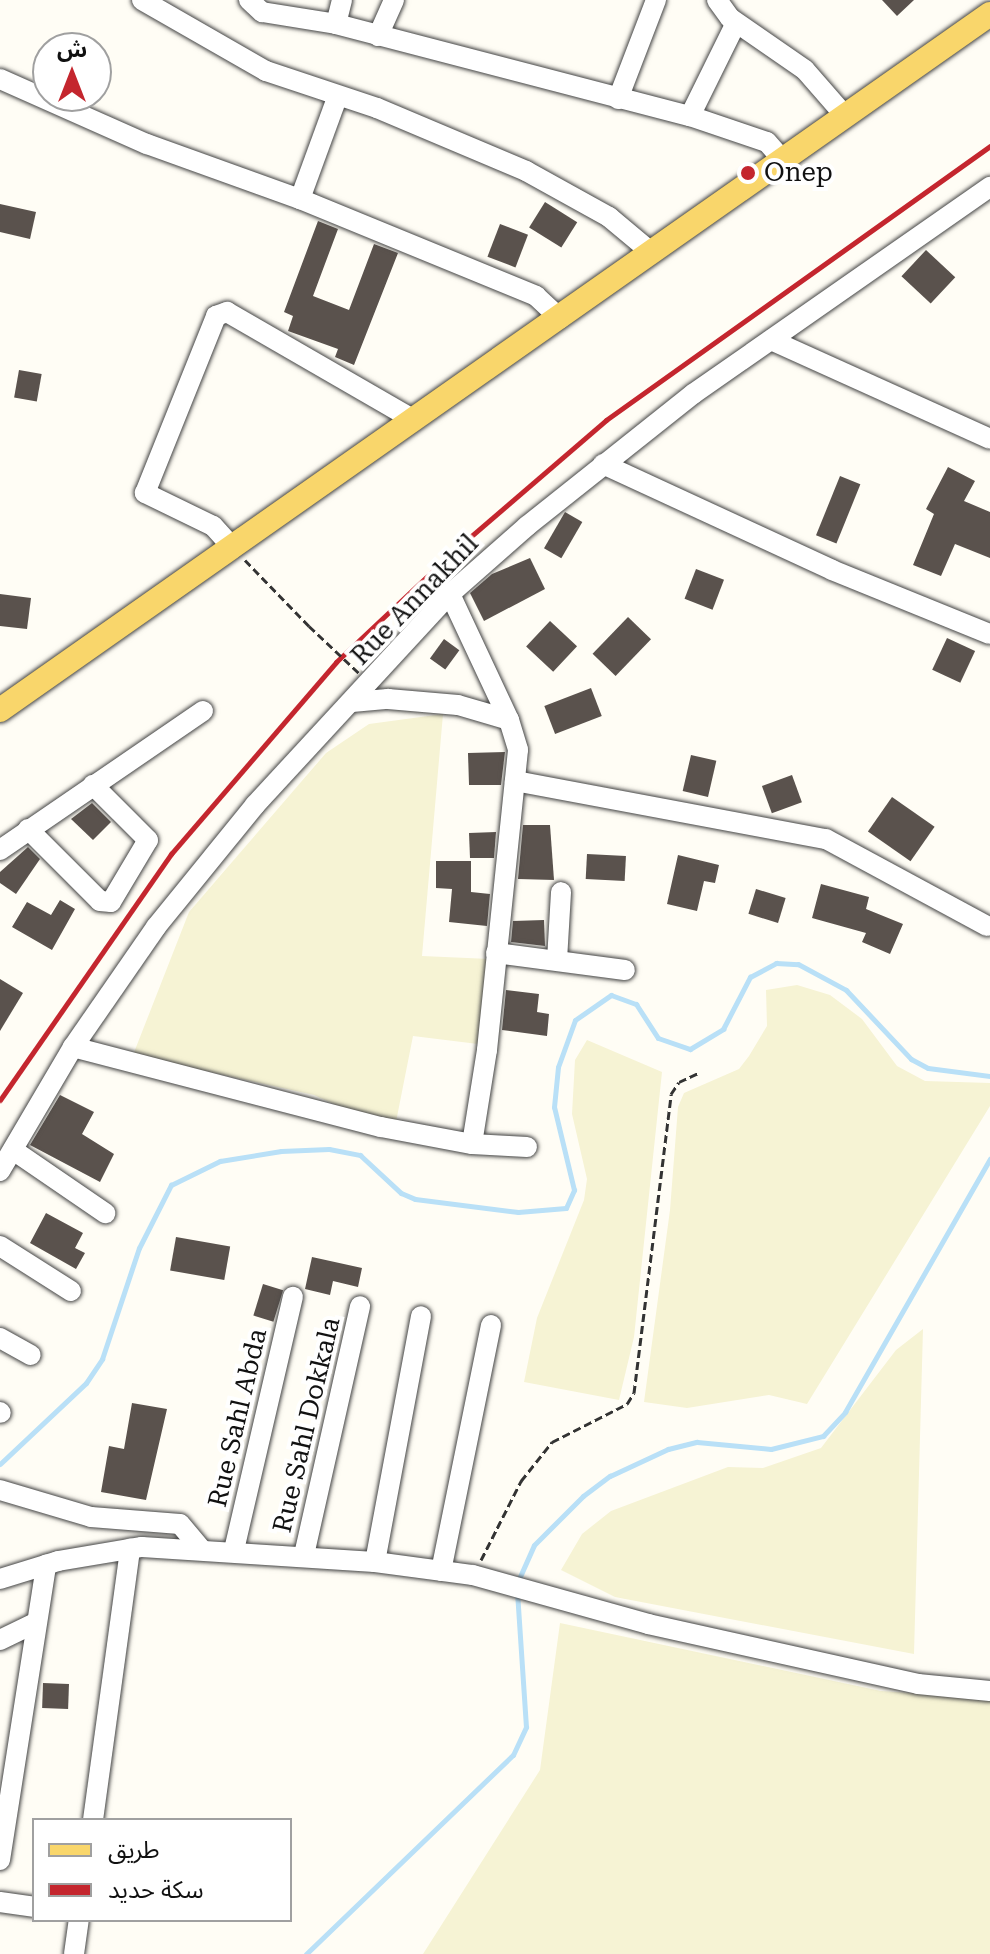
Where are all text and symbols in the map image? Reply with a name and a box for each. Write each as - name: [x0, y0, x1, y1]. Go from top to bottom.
- north arrow: [32, 32, 112, 112]
- text: ش: [57, 37, 87, 62]
- place label: Onep: [764, 157, 833, 189]
- marker: Onep: [739, 164, 757, 182]
- street label: Rue Annakhil: [345, 528, 485, 672]
- street label: Rue Sahl Dokkala: [267, 1314, 347, 1536]
- street label: Rue Sahl Abda: [202, 1326, 274, 1510]
- legend: [32, 1818, 292, 1922]
- text: طريق: [108, 1836, 160, 1864]
- text: سكة حديد: [108, 1876, 204, 1904]

